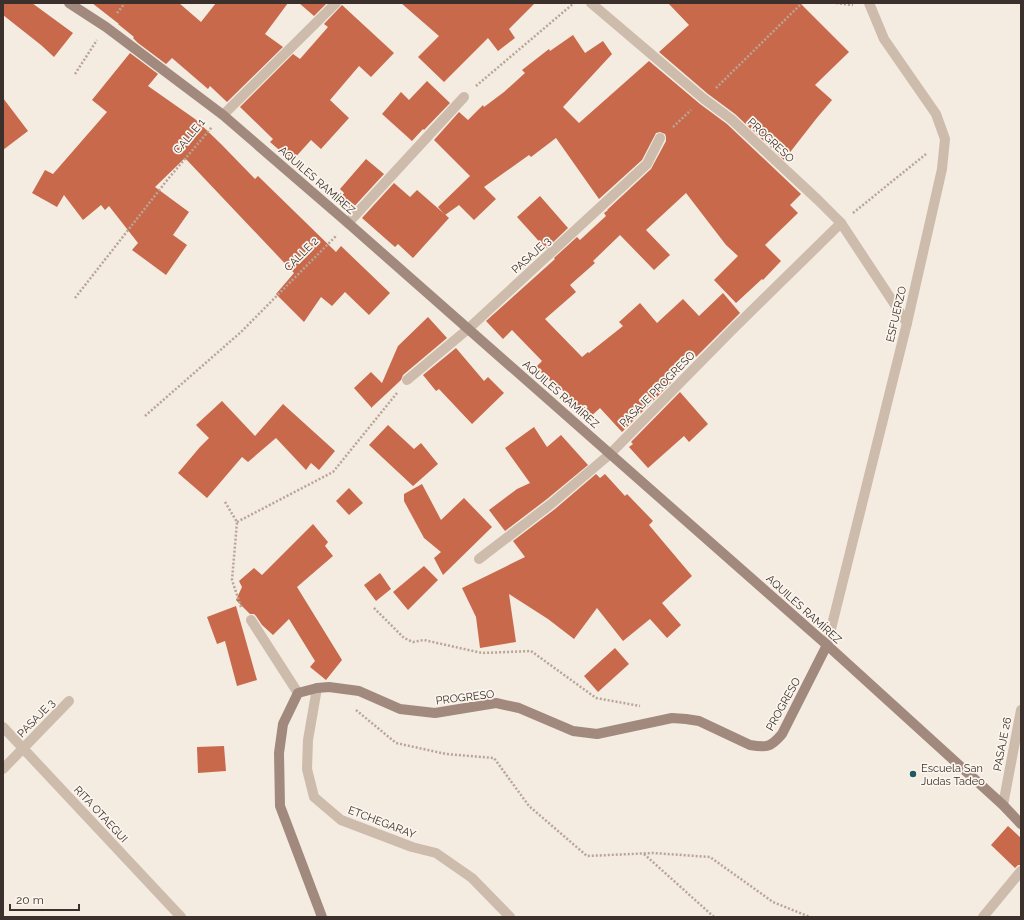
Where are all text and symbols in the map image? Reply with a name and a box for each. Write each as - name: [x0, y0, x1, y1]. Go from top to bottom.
- street label: CALLE 1: [171, 116, 208, 157]
- street label: PROGRESO: [745, 116, 797, 165]
- street label: AQUILES RAMÍREZ: [276, 143, 358, 217]
- street label: CALLE 2: [282, 234, 321, 274]
- street label: PASAJE 3: [509, 234, 554, 276]
- street label: ESFUERZO: [884, 285, 909, 343]
- street label: PASAJE PROGRESO: [617, 349, 698, 430]
- street label: AQUILES RAMÍREZ: [520, 357, 602, 431]
- street label: AQUILES RAMÍREZ: [763, 571, 845, 647]
- street label: PROGRESO: [763, 675, 803, 733]
- street label: PROGRESO: [435, 687, 495, 708]
- street label: PASAJE 3: [15, 696, 58, 740]
- street label: PASAJE 26: [991, 716, 1014, 772]
- place label: Escuela San Judas Tadeo: [921, 762, 985, 788]
- marker: Escuela San Judas Tadeo: [908, 769, 918, 779]
- street label: RITA OTAEGUI: [71, 783, 130, 845]
- street label: ETCHEGARAY: [346, 804, 418, 841]
- scale bar: [10, 886, 79, 912]
- text: 20 m: [16, 893, 44, 907]

